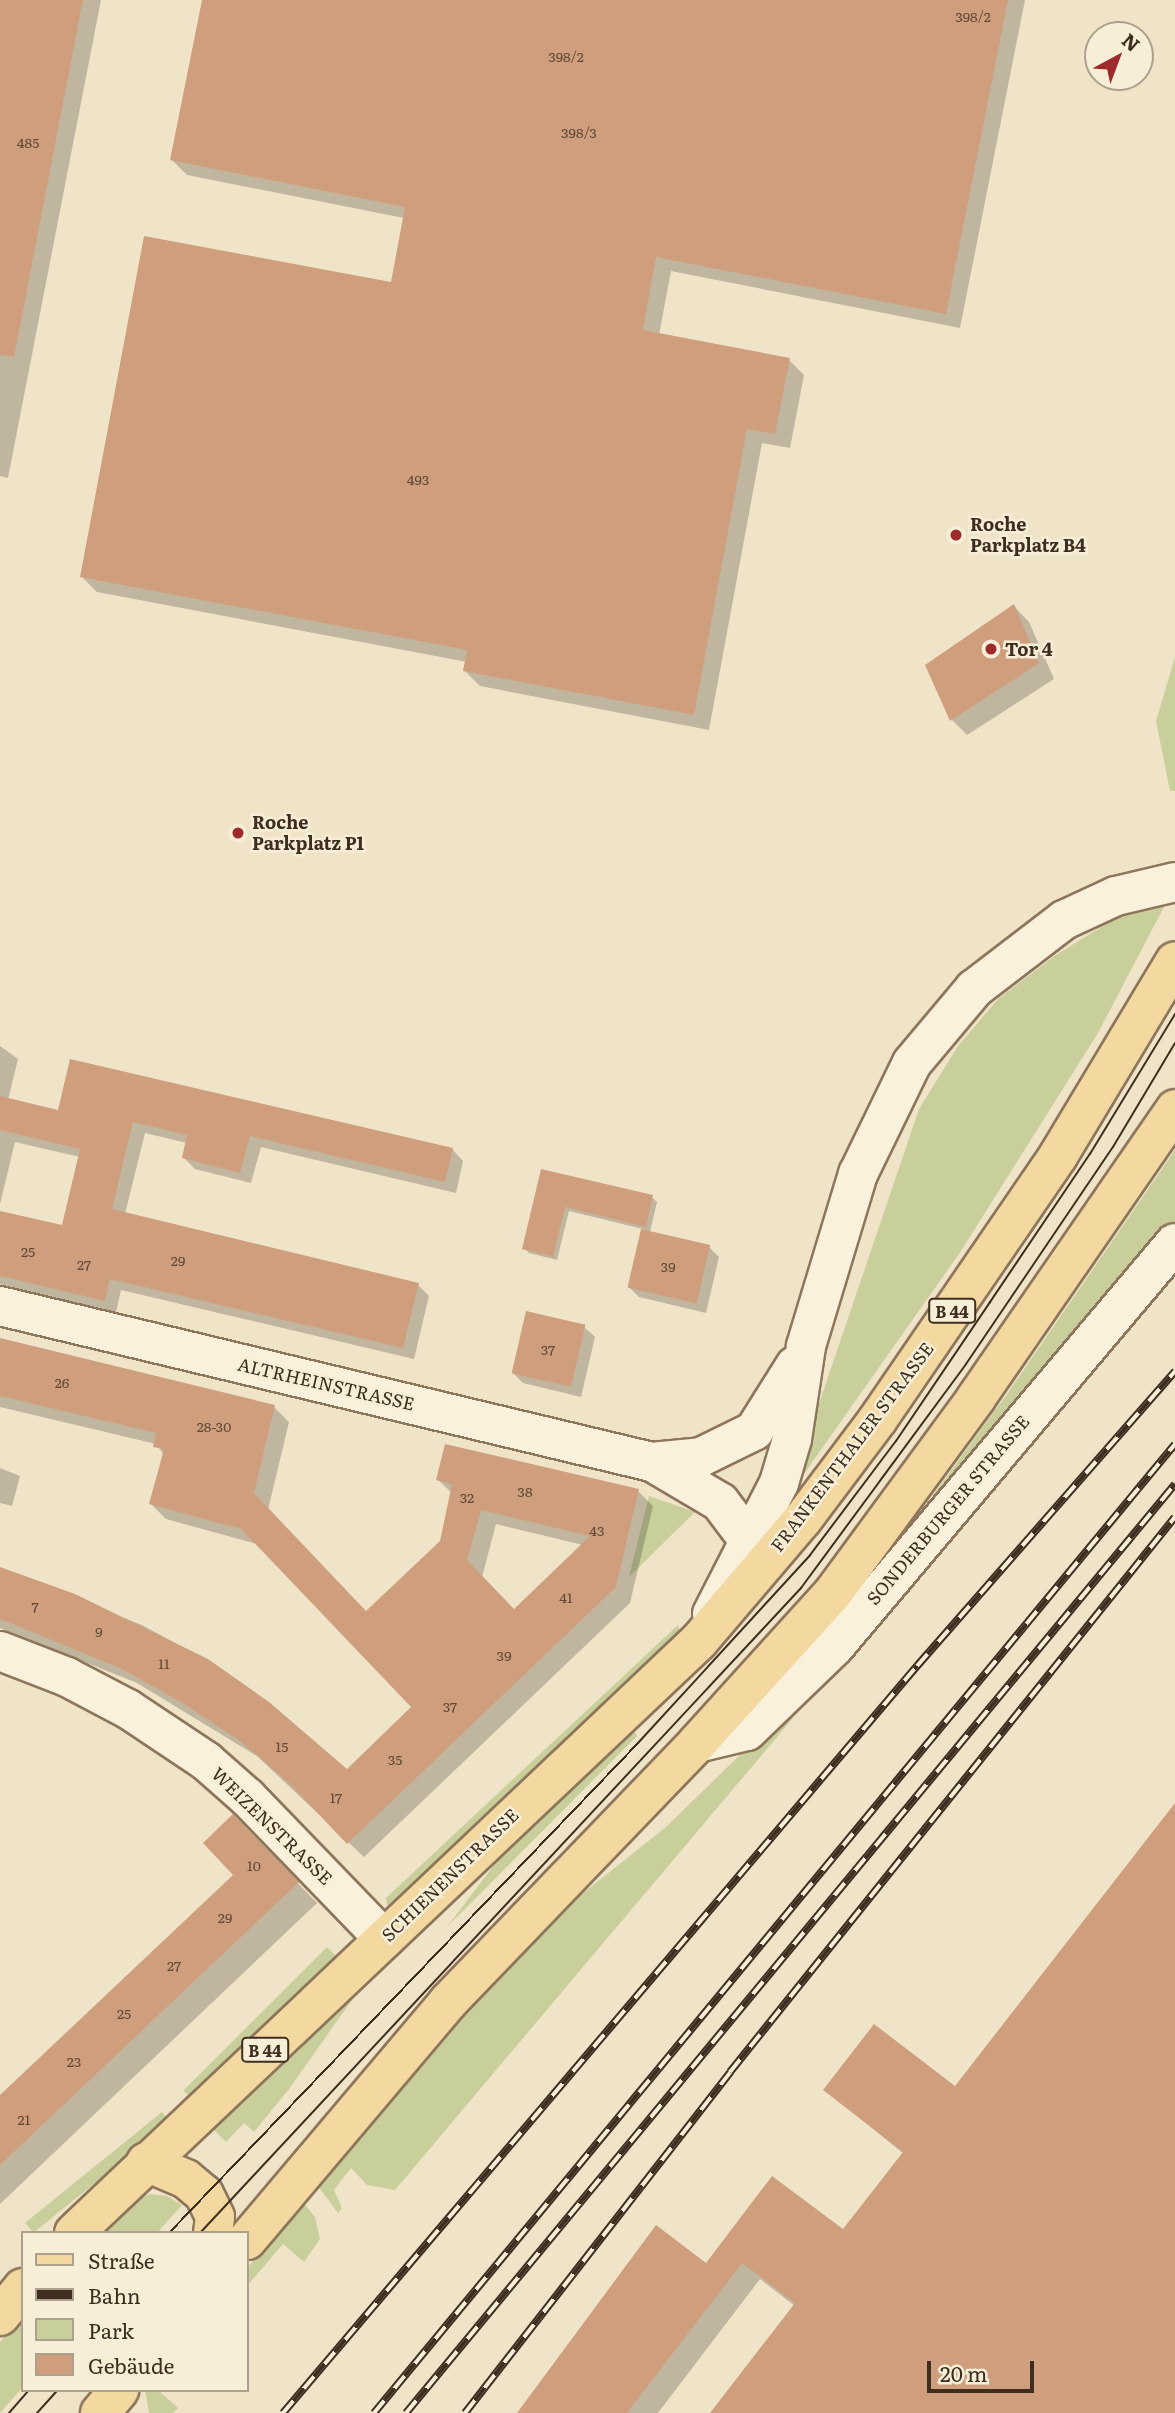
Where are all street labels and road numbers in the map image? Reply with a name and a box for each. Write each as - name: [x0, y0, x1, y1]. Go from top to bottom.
- road number: B 44: [928, 1298, 976, 1324]
- street label: FRANKENTHALER STRASSE: [766, 1338, 938, 1556]
- street label: ALTRHEINSTRASSE: [235, 1353, 417, 1415]
- street label: SONDERBURGER STRASSE: [862, 1411, 1034, 1609]
- street label: WEIZENSTRASSE: [207, 1763, 337, 1889]
- street label: SCHIENENSTRASSE: [377, 1804, 523, 1946]
- road number: B 44: [240, 2038, 290, 2062]

